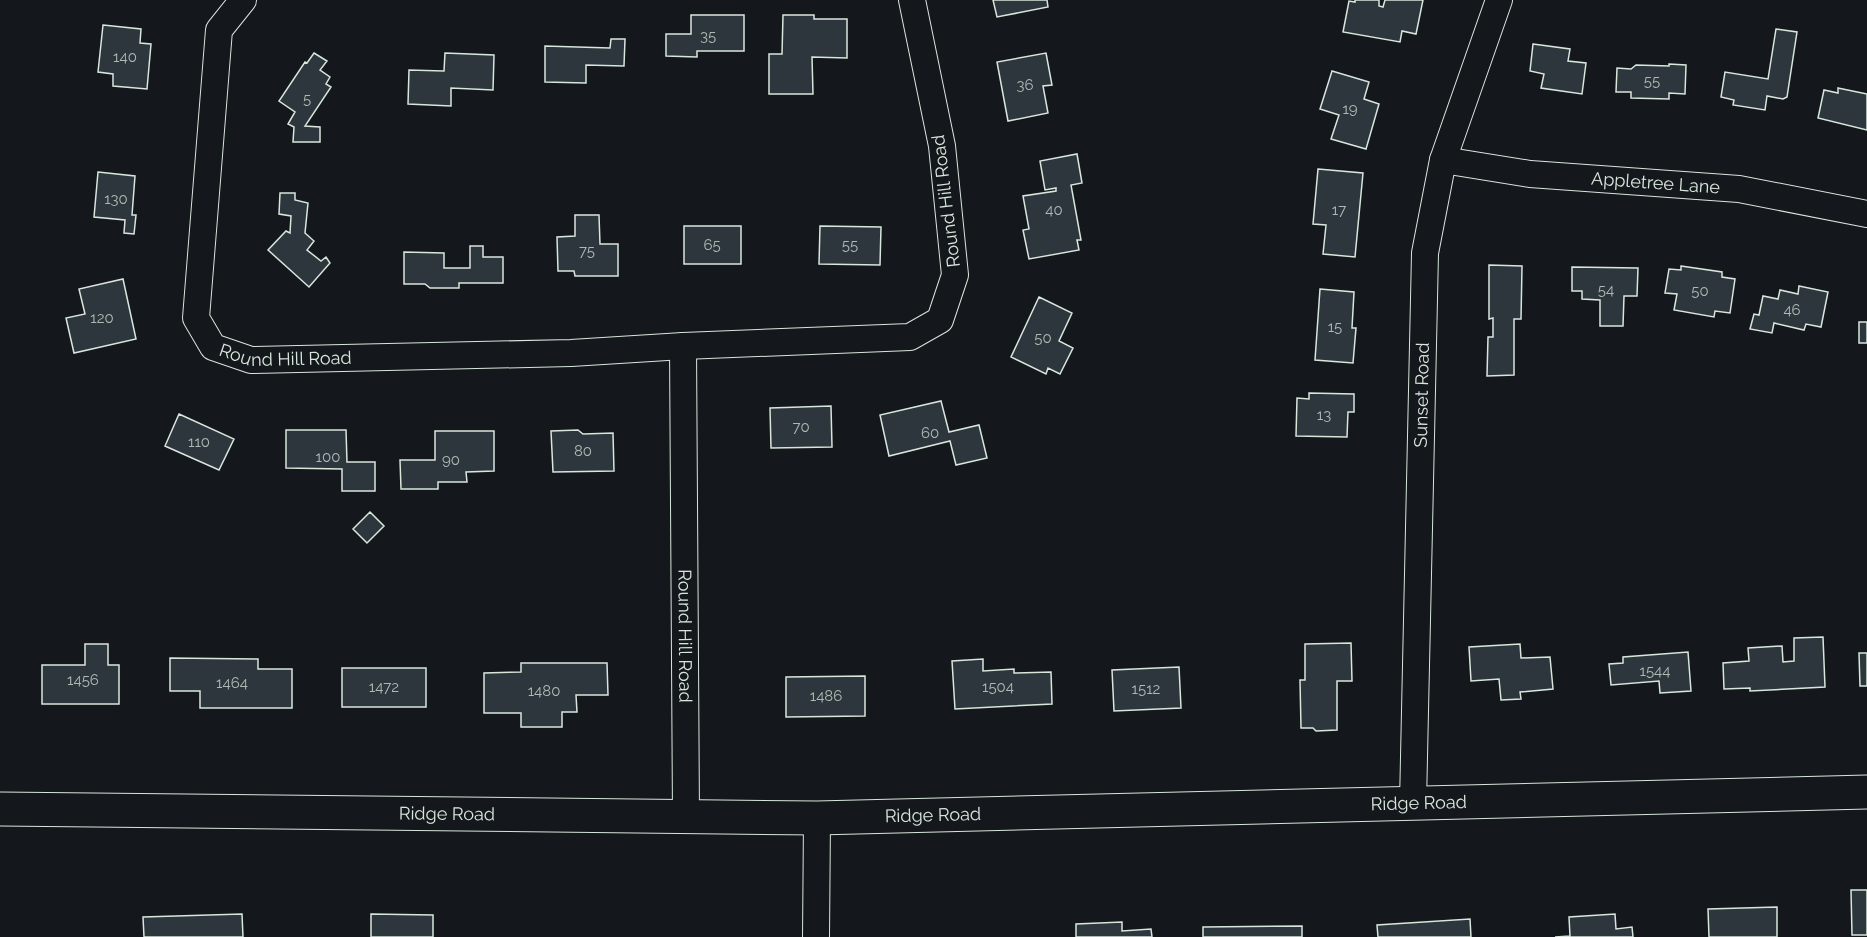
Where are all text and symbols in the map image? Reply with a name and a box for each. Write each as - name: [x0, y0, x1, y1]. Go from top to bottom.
- house number: 35: [700, 27, 716, 45]
- house number: 140: [113, 48, 137, 66]
- house number: 55: [1644, 72, 1660, 90]
- house number: 36: [1016, 76, 1034, 94]
- house number: 5: [303, 90, 311, 108]
- house number: 19: [1342, 100, 1358, 118]
- street label: Round Hill Road: [927, 134, 964, 269]
- street label: Appletree Lane: [1591, 167, 1721, 198]
- house number: 130: [104, 190, 128, 208]
- house number: 40: [1045, 201, 1063, 219]
- house number: 17: [1332, 201, 1346, 219]
- house number: 65: [703, 236, 721, 254]
- house number: 55: [842, 236, 858, 254]
- house number: 75: [579, 242, 595, 260]
- house number: 54: [1598, 281, 1614, 299]
- house number: 50: [1691, 282, 1709, 300]
- house number: 46: [1783, 301, 1801, 319]
- house number: 120: [90, 309, 114, 327]
- house number: 15: [1328, 318, 1342, 336]
- house number: 50: [1034, 329, 1052, 347]
- street label: Round Hill Road: [217, 339, 352, 370]
- street label: Sunset Road: [1410, 342, 1433, 448]
- house number: 13: [1317, 406, 1331, 424]
- house number: 70: [792, 418, 810, 436]
- house number: 60: [921, 424, 939, 442]
- house number: 110: [188, 433, 210, 451]
- house number: 80: [574, 442, 592, 460]
- house number: 100: [316, 448, 340, 466]
- house number: 90: [442, 451, 460, 469]
- street label: Round Hill Road: [674, 569, 696, 703]
- house number: 1544: [1640, 662, 1670, 680]
- house number: 1456: [67, 671, 99, 689]
- house number: 1464: [216, 674, 248, 692]
- house number: 1472: [369, 678, 399, 696]
- house number: 1504: [982, 678, 1014, 696]
- house number: 1512: [1132, 680, 1161, 698]
- house number: 1480: [528, 682, 560, 700]
- house number: 1486: [810, 687, 842, 705]
- street label: Ridge Road: [1370, 791, 1467, 814]
- street label: Ridge Road: [399, 802, 495, 824]
- street label: Ridge Road: [885, 803, 981, 826]

